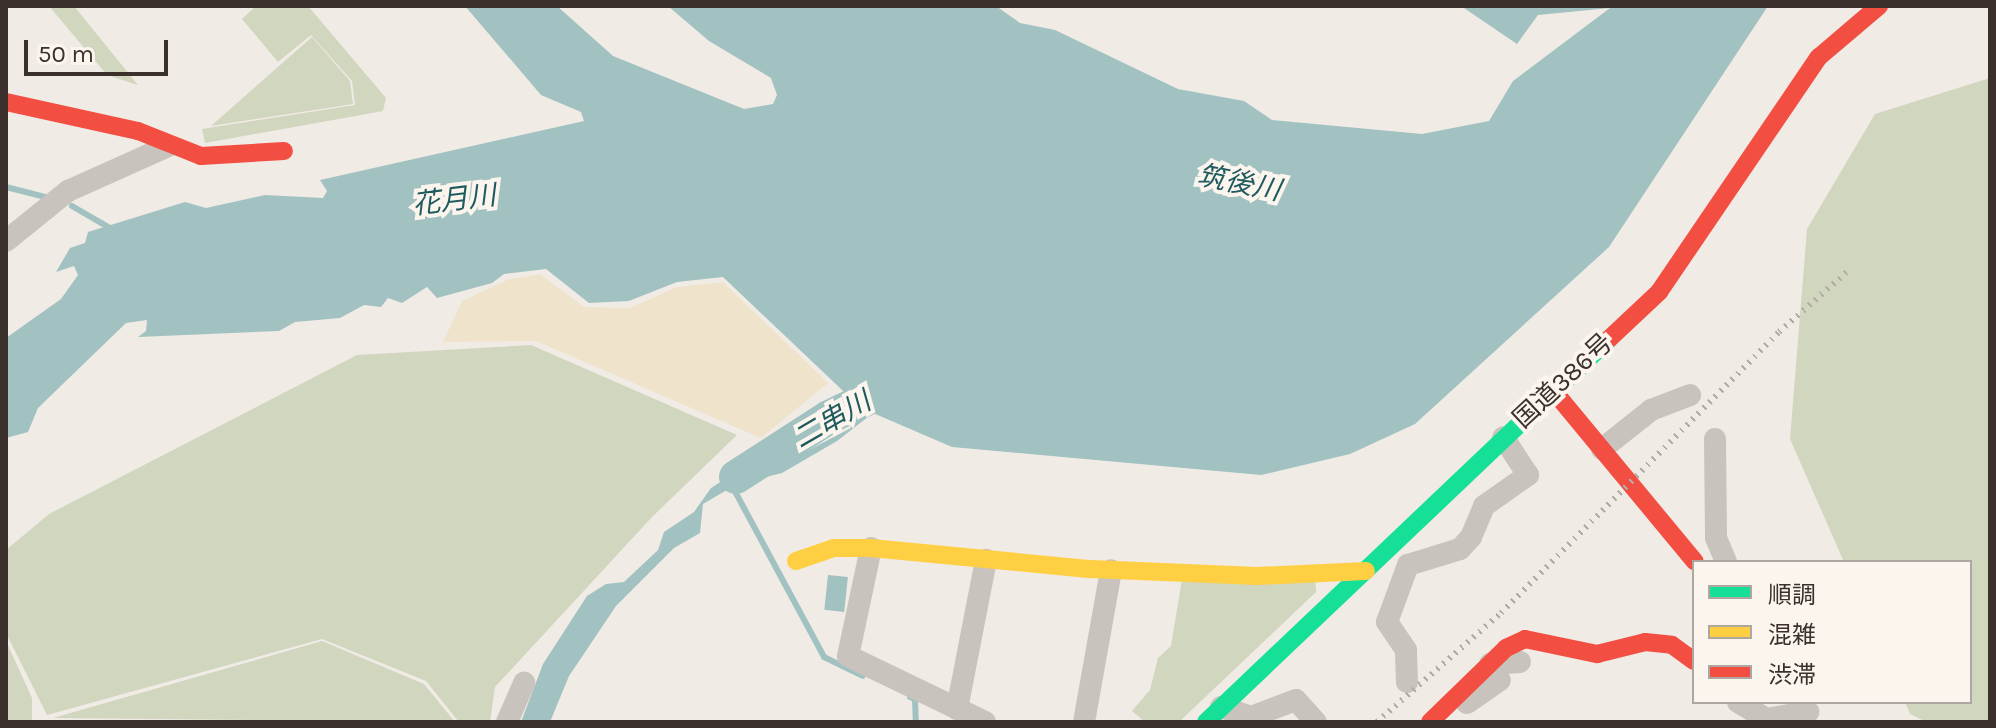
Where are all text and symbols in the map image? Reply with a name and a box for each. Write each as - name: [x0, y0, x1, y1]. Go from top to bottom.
- scale bar: [28, 24, 172, 74]
- text: 50 m: [38, 40, 94, 68]
- water label: 筑後川: [1195, 158, 1283, 208]
- water label: 花月川: [410, 178, 498, 222]
- street label: 国道386号: [1507, 327, 1619, 435]
- water label: 二串川: [787, 384, 877, 456]
- legend: [1692, 560, 1972, 704]
- text: 順調: [1768, 581, 1816, 609]
- text: 混雑: [1768, 621, 1816, 649]
- text: 渋滞: [1768, 661, 1816, 689]

